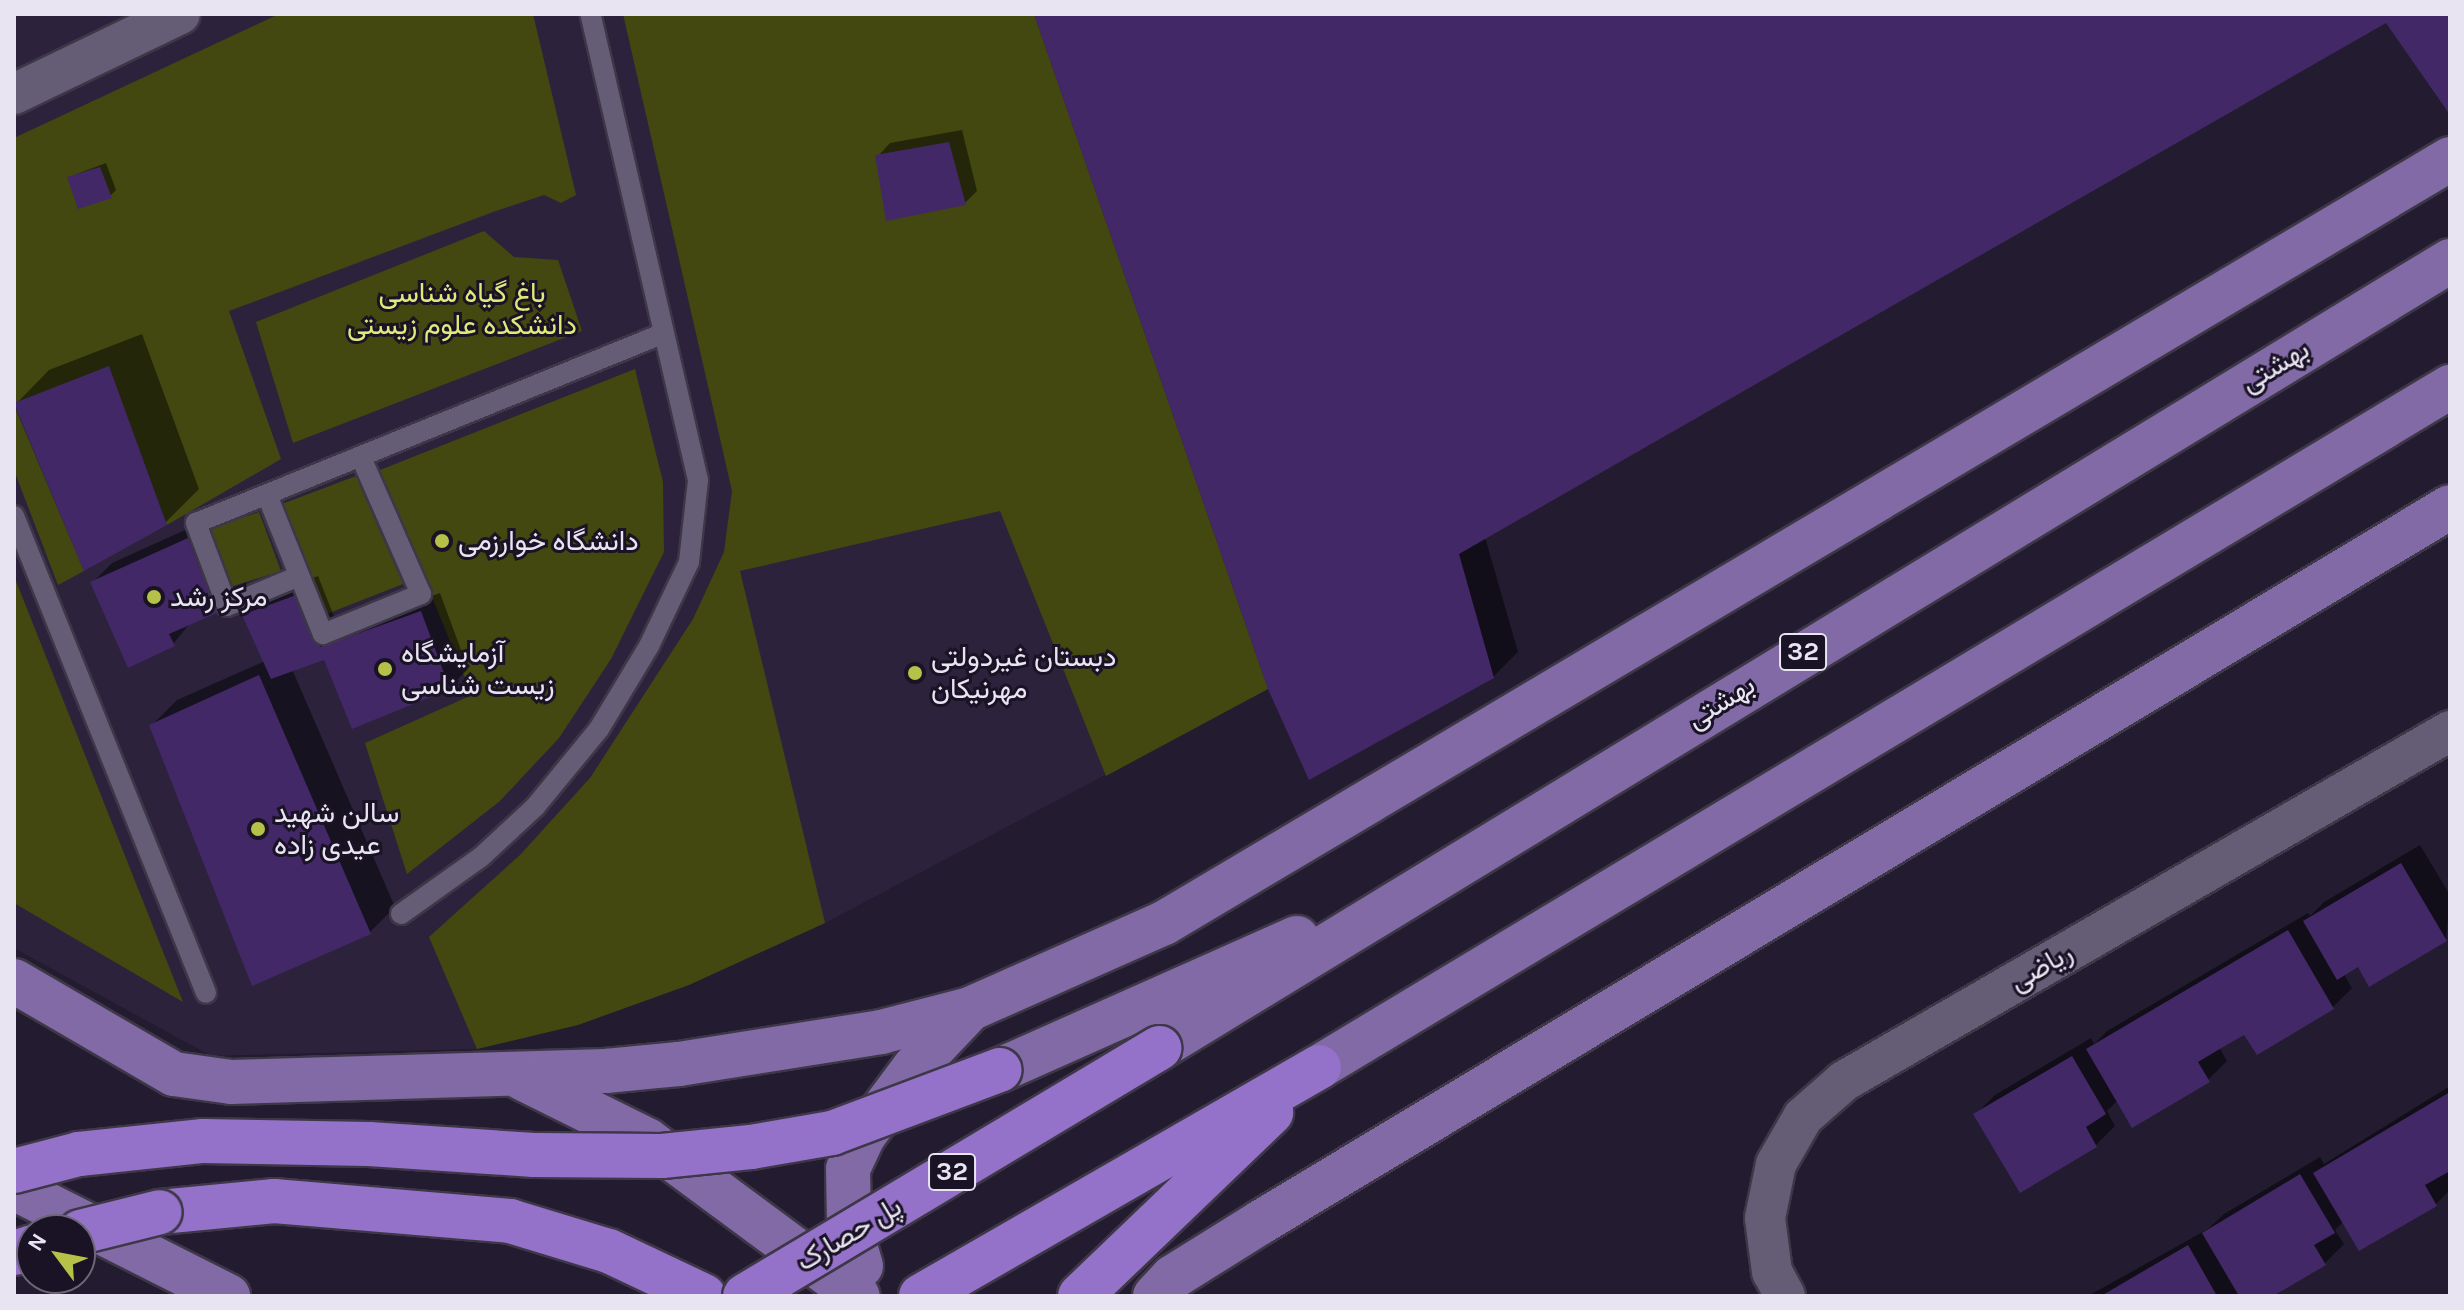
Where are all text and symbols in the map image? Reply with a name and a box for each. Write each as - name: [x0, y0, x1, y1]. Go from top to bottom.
- park label: باغ گیاه شناسی دانشکده علوم زیستی: [347, 276, 577, 342]
- street label: بهشتى: [2235, 333, 2315, 399]
- place label: دانشگاه خوارزمی: [458, 524, 639, 558]
- marker: دانشگاه خوارزمی: [433, 532, 451, 550]
- place label: مرکز رشد: [170, 580, 267, 614]
- marker: مرکز رشد: [145, 588, 163, 606]
- road number: 32: [1779, 630, 1827, 674]
- place label: آزمایشگاه زیست شناسی: [401, 636, 555, 702]
- place label: دبستان غیردولتی مهرنیکان: [931, 640, 1116, 706]
- marker: آزمایشگاه زیست شناسی: [376, 660, 394, 678]
- marker: دبستان غیردولتی مهرنیکان: [906, 664, 924, 682]
- street label: بهشتى: [1681, 668, 1761, 736]
- place label: سالن شهید عیدی زاده: [274, 796, 399, 862]
- marker: سالن شهید عیدی زاده: [249, 820, 267, 838]
- street label: ریاضی: [2003, 936, 2079, 998]
- road number: 32: [928, 1150, 976, 1194]
- street label: پل حصارک: [790, 1190, 908, 1278]
- north arrow: [16, 1214, 96, 1294]
- text: N: [22, 1229, 53, 1256]

